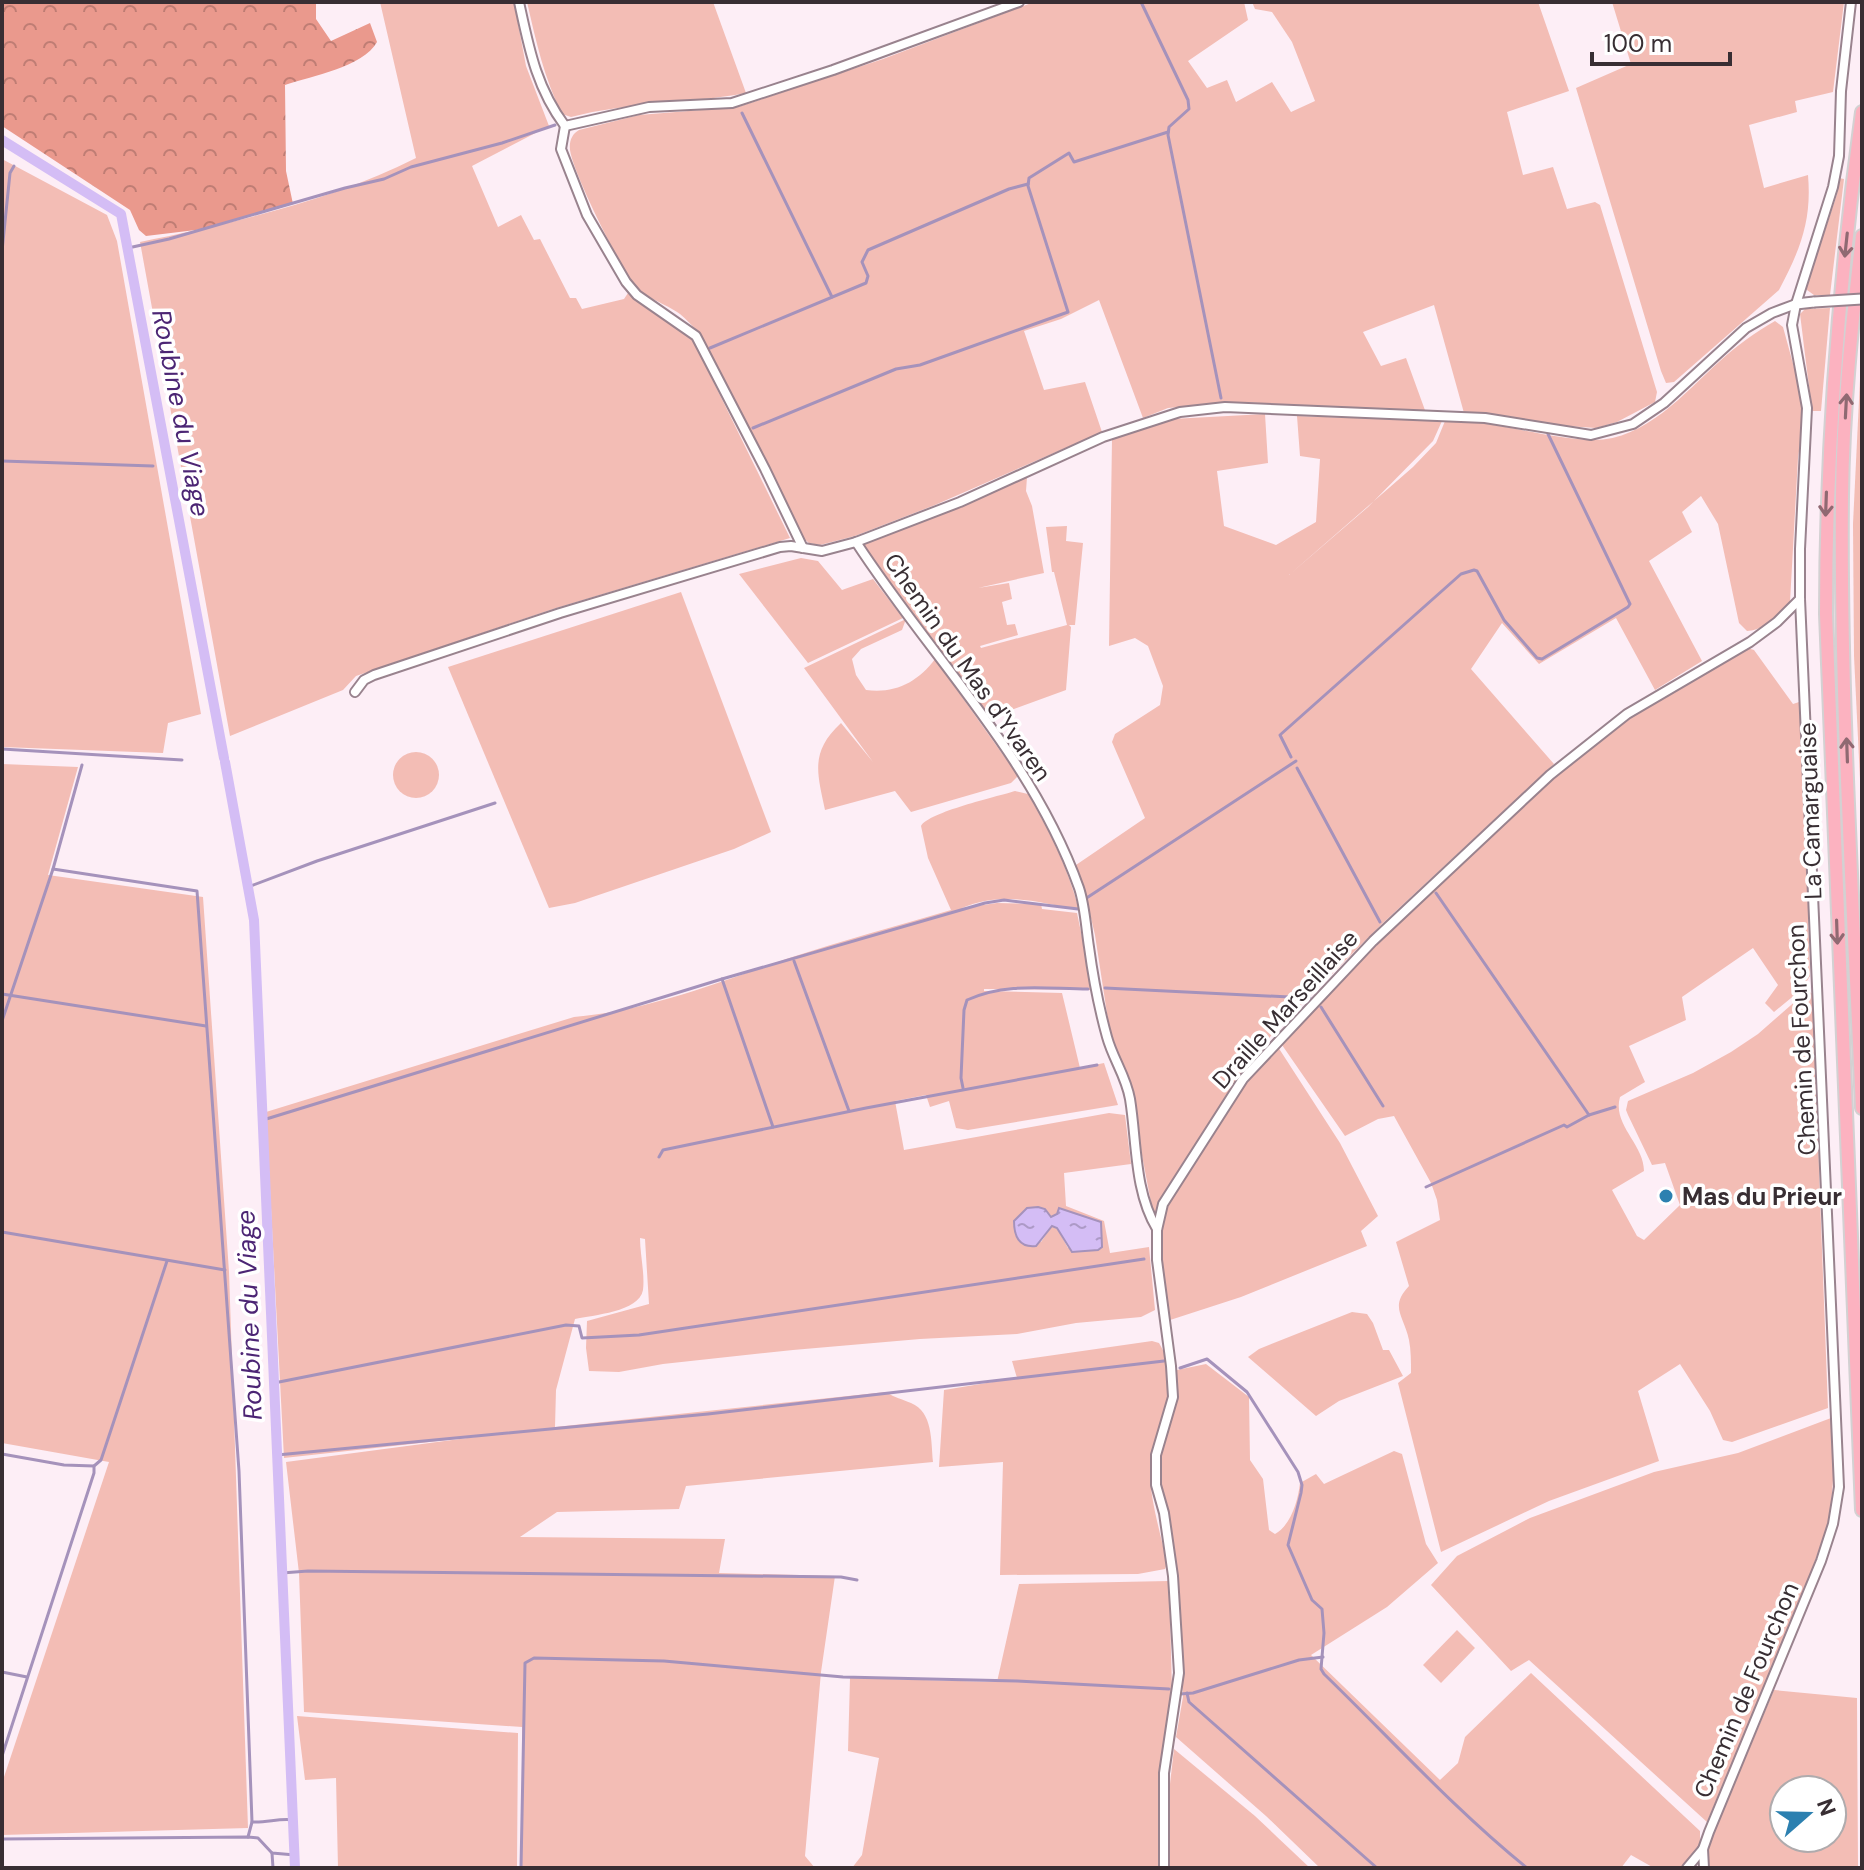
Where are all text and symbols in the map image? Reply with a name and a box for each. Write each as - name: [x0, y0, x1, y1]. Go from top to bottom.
- scale bar: [1592, 16, 1730, 66]
- text: 100 m: [1604, 28, 1672, 59]
- one-way arrow: [1838, 231, 1853, 258]
- water label: Roubine du Viage: [144, 307, 218, 519]
- one-way arrow: [1839, 393, 1854, 420]
- one-way arrow: [1819, 490, 1834, 517]
- street label: Chemin du Mas d'Yvaren: [877, 547, 1059, 787]
- street label: La Camarguaise: [1791, 722, 1829, 900]
- one-way arrow: [1839, 737, 1854, 764]
- one-way arrow: [1830, 918, 1845, 945]
- street label: Draille Marseillaise: [1205, 923, 1365, 1095]
- street label: Chemin de Fourchon: [1779, 924, 1823, 1156]
- place label: Mas du Prieur: [1682, 1181, 1842, 1212]
- marker: Mas du Prieur: [1657, 1187, 1675, 1205]
- water label: Roubine du Viage: [228, 1209, 270, 1421]
- street label: Chemin de Fourchon: [1687, 1577, 1805, 1803]
- north arrow: [1768, 1774, 1848, 1854]
- text: N: [1810, 1795, 1843, 1820]

